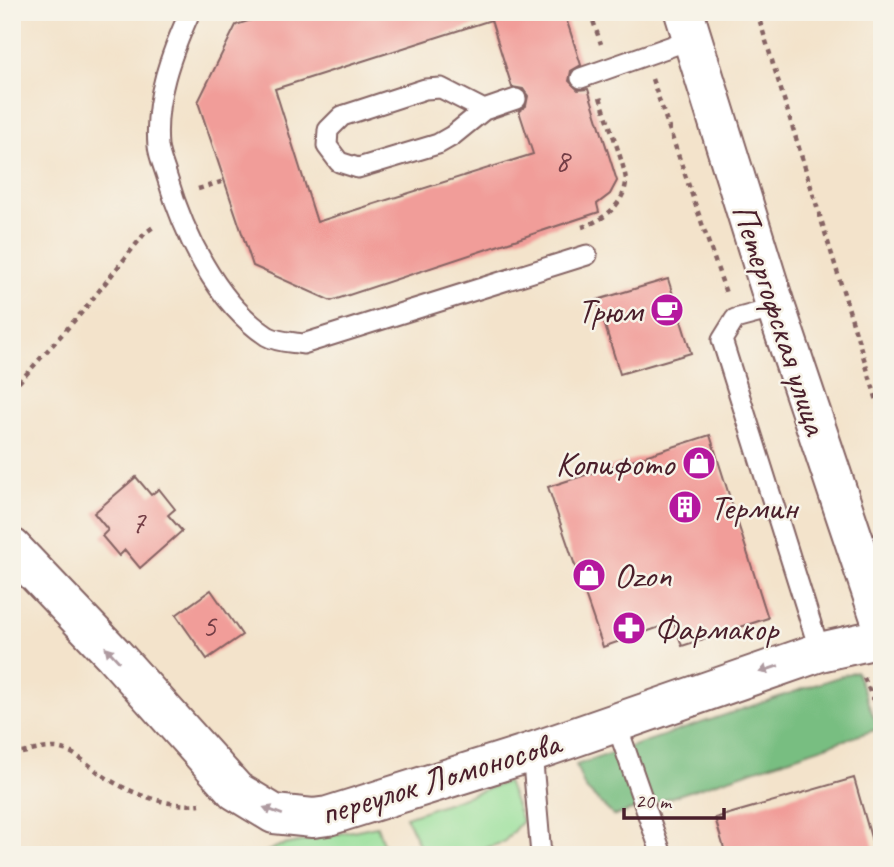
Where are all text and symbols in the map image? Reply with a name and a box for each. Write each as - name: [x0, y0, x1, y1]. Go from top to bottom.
- house number: 8: [555, 140, 572, 181]
- street label: Петергофская улица: [722, 198, 839, 442]
- place label: Трюм: [577, 288, 645, 333]
- cafe icon: Трюм: [648, 291, 686, 329]
- place label: Копифото: [556, 441, 676, 486]
- shop icon: Копифото: [680, 444, 718, 482]
- place label: Термин: [710, 485, 800, 530]
- building icon: Термин: [666, 488, 704, 526]
- house number: 7: [131, 502, 147, 543]
- place label: Ozon: [614, 553, 672, 598]
- shop icon: Ozon: [570, 556, 608, 594]
- house number: 5: [202, 605, 218, 646]
- place label: Фармакор: [654, 606, 780, 651]
- pharmacy icon: Фармакор: [610, 609, 648, 647]
- one-way arrow: [104, 645, 120, 663]
- one-way arrow: [759, 664, 780, 675]
- street label: переулок Ломоносова: [315, 719, 568, 836]
- scale bar: [624, 776, 724, 820]
- text: 20 m: [635, 788, 673, 814]
- one-way arrow: [262, 806, 283, 817]

